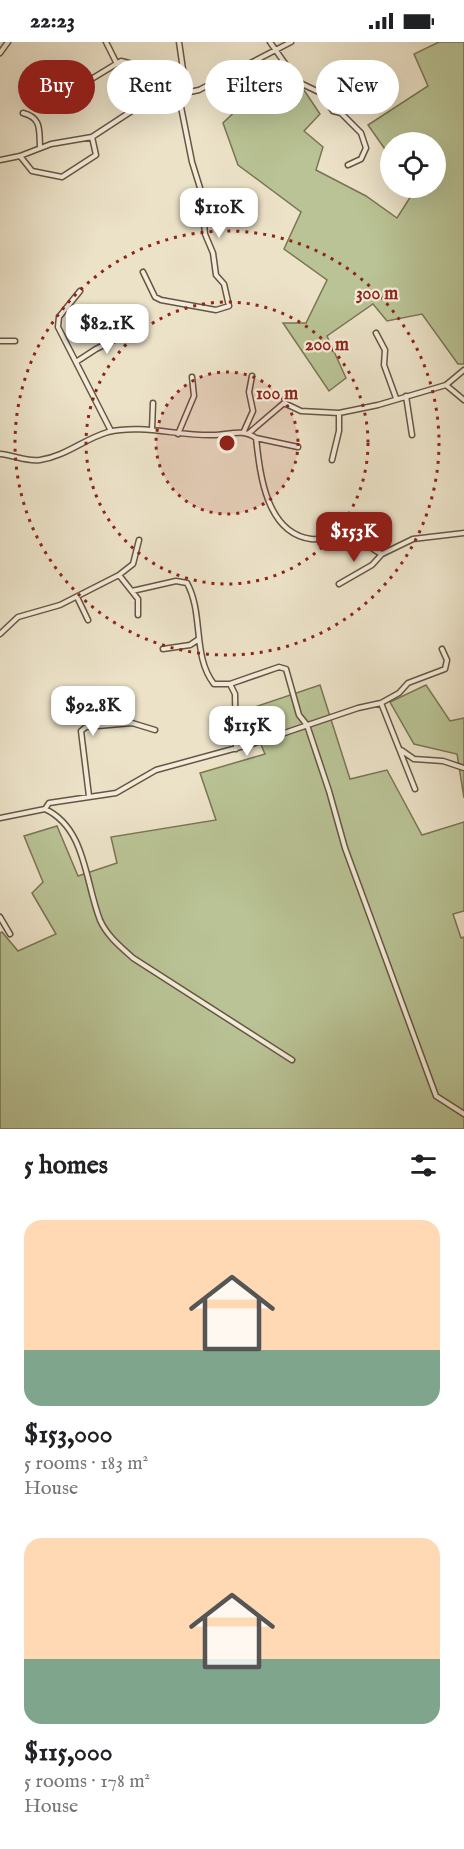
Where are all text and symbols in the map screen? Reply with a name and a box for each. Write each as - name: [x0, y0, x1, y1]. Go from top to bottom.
- text: 22:23: [30, 7, 75, 35]
- chip: Buy: [18, 60, 95, 114]
- chip: Rent: [107, 60, 193, 114]
- chip: Filters: [205, 60, 304, 114]
- chip: New: [316, 60, 399, 114]
- map controls: [380, 132, 446, 198]
- button: locate: [380, 132, 446, 198]
- pin: $110K: [177, 188, 261, 239]
- text: $110K: [194, 195, 244, 220]
- text: 300 m: [356, 283, 398, 306]
- pin: $82.1K: [58, 304, 156, 355]
- text: $82.1K: [80, 311, 134, 336]
- text: 200 m: [305, 334, 349, 357]
- text: 100 m: [256, 383, 298, 406]
- centre of rings: [217, 433, 237, 453]
- pin: $153K: [312, 512, 396, 563]
- text: $153K: [330, 519, 378, 544]
- pin: $92.8K: [44, 686, 142, 737]
- text: $92.8K: [65, 693, 121, 718]
- pin: $115K: [205, 706, 289, 757]
- text: $115K: [223, 713, 271, 738]
- text: 5 homes: [24, 1149, 108, 1182]
- icon: filters: [407, 1149, 440, 1182]
- icon: home: [178, 1259, 286, 1367]
- text: $153,000: [24, 1418, 112, 1451]
- text: 5 rooms · 183 m²: [24, 1451, 148, 1476]
- text: House: [24, 1476, 78, 1501]
- icon: home: [178, 1577, 286, 1685]
- text: $115,000: [24, 1736, 112, 1769]
- text: 5 rooms · 178 m²: [24, 1769, 150, 1794]
- text: House: [24, 1794, 78, 1819]

